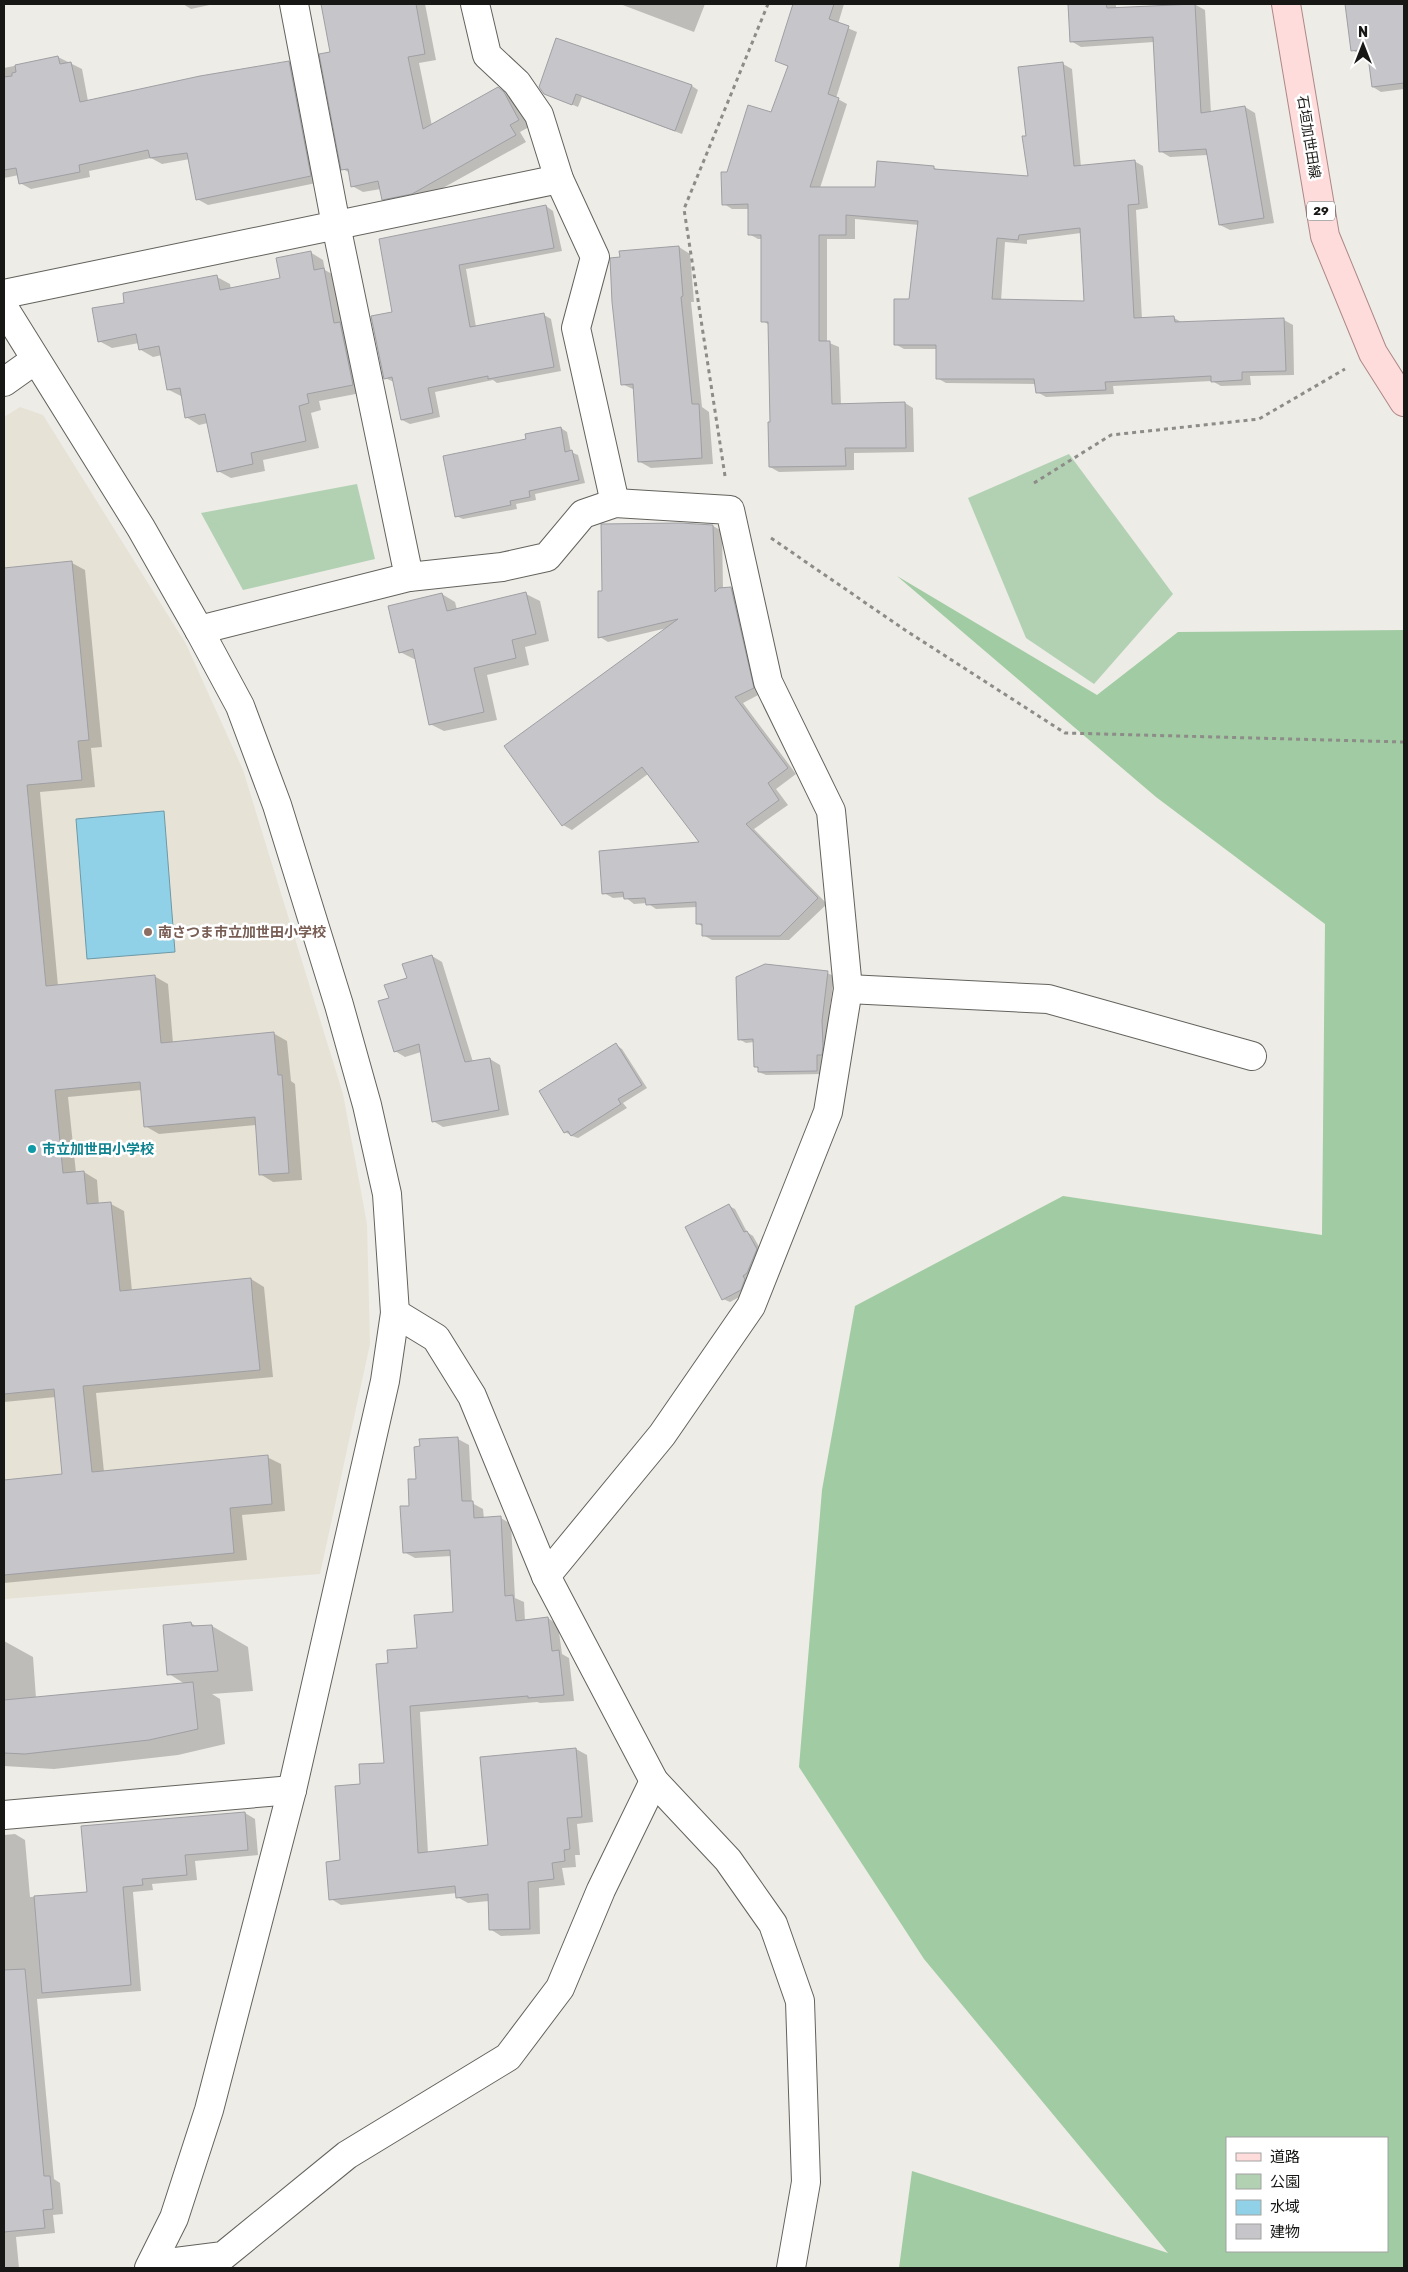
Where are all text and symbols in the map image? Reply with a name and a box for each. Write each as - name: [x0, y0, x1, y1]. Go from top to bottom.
- north arrow: [1338, 20, 1388, 70]
- text: N: [1358, 24, 1368, 41]
- street label: 石垣加世田線: [1294, 94, 1323, 180]
- road number: 29: [1307, 202, 1335, 220]
- place label: 南さつま市立加世田小学校: [158, 924, 326, 941]
- marker: 南さつま市立加世田小学校: [142, 926, 154, 938]
- place label: 市立加世田小学校: [42, 1141, 154, 1158]
- marker: 市立加世田小学校: [26, 1143, 38, 1155]
- legend: [1226, 2137, 1388, 2252]
- text: 道路: [1270, 2148, 1300, 2166]
- text: 公園: [1270, 2173, 1300, 2191]
- text: 水域: [1270, 2198, 1300, 2216]
- text: 建物: [1270, 2223, 1300, 2241]

